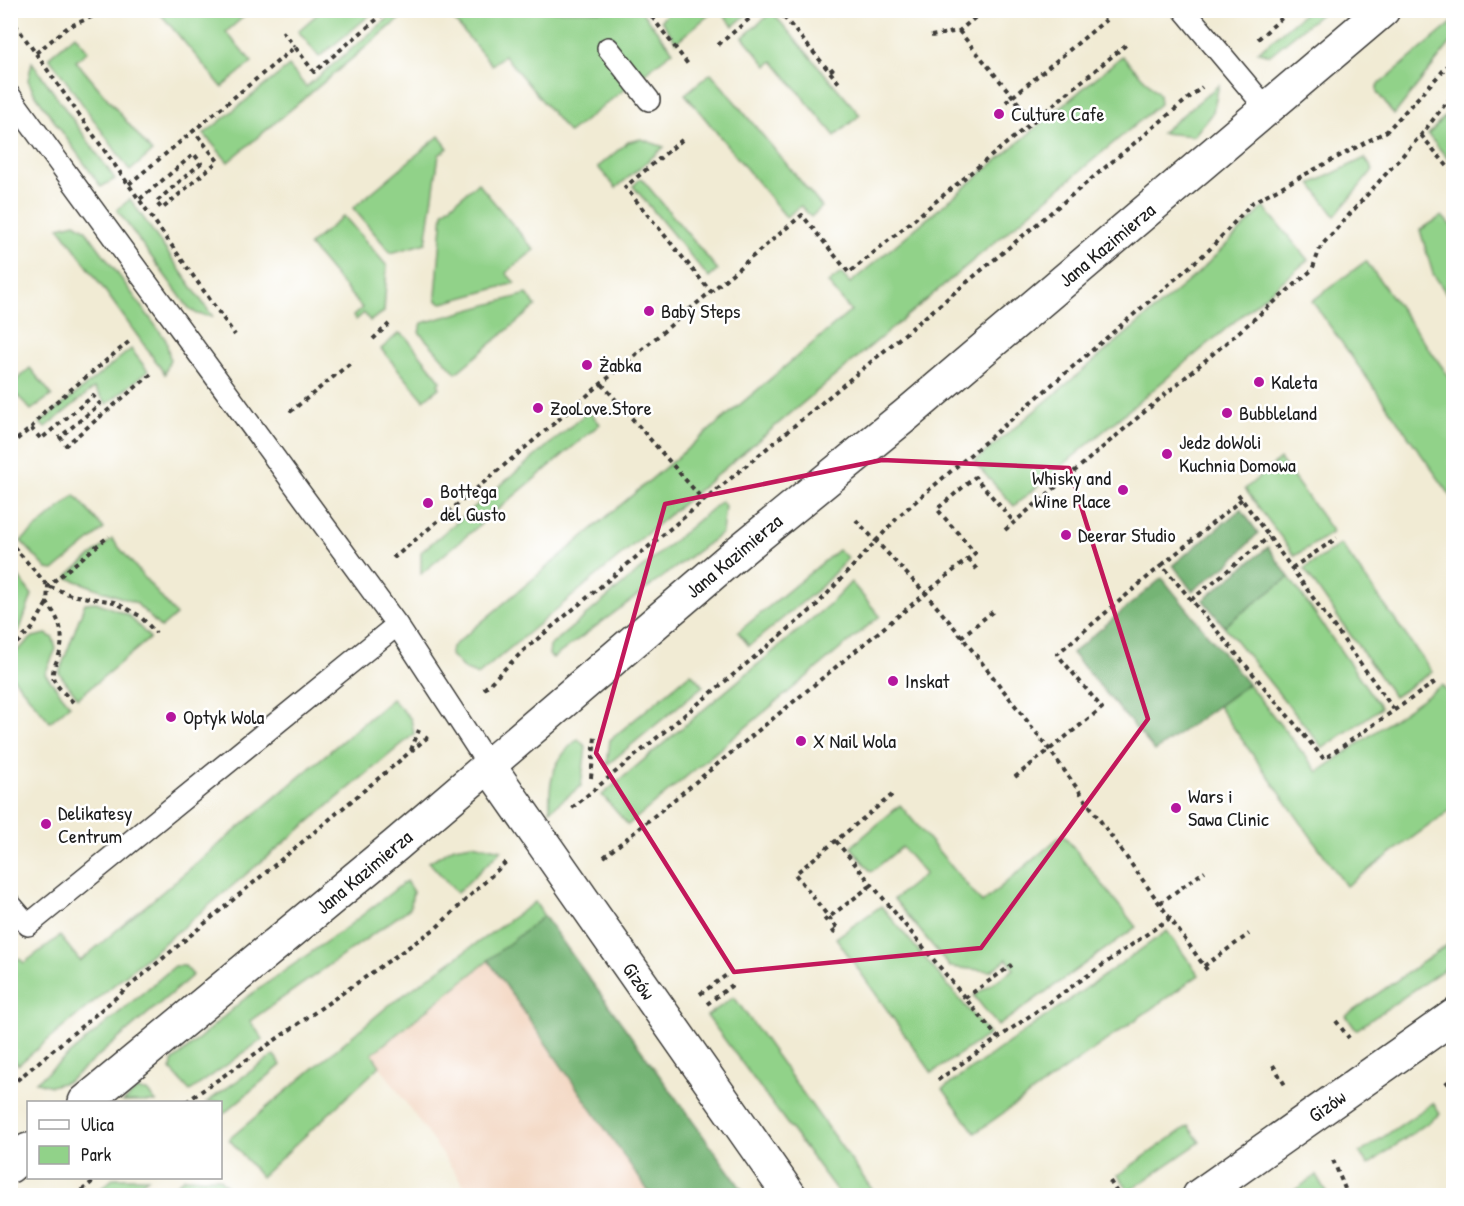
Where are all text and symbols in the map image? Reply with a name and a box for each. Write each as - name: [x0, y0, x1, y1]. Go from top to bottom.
- place label: Culture Cafe: [1011, 100, 1104, 127]
- marker: Culture Cafe: [992, 107, 1006, 121]
- street label: Jana Kazimierza: [1053, 196, 1161, 293]
- place label: Baby Steps: [661, 297, 741, 324]
- marker: Baby Steps: [642, 304, 656, 318]
- place label: Żabka: [599, 351, 642, 378]
- marker: Żabka: [580, 358, 594, 372]
- place label: Kaleta: [1271, 368, 1317, 395]
- marker: Kaleta: [1252, 375, 1266, 389]
- place label: ZooLove.Store: [550, 394, 652, 421]
- place label: Bubbleland: [1239, 399, 1317, 426]
- marker: ZooLove.Store: [531, 401, 545, 415]
- marker: Bubbleland: [1220, 406, 1234, 420]
- place label: Jedz doWoli Kuchnia Domowa: [1179, 428, 1296, 478]
- marker: Jedz doWoli Kuchnia Domowa: [1160, 447, 1174, 461]
- place label: Whisky and Wine Place: [1032, 464, 1111, 514]
- place label: Bottega del Gusto: [440, 477, 506, 527]
- marker: Whisky and Wine Place: [1116, 483, 1130, 497]
- marker: Bottega del Gusto: [421, 496, 435, 510]
- street label: Jana Kazimierza: [680, 507, 788, 604]
- place label: Deerar Studio: [1078, 521, 1176, 548]
- marker: Deerar Studio: [1059, 528, 1073, 542]
- place label: Inskat: [905, 667, 951, 694]
- marker: Inskat: [886, 674, 900, 688]
- place label: Optyk Wola: [183, 703, 265, 730]
- marker: Optyk Wola: [164, 710, 178, 724]
- place label: X Nail Wola: [813, 727, 896, 754]
- marker: X Nail Wola: [794, 734, 808, 748]
- place label: Wars i Sawa Clinic: [1188, 782, 1269, 832]
- place label: Delikatesy Centrum: [58, 799, 132, 849]
- marker: Wars i Sawa Clinic: [1169, 801, 1183, 815]
- marker: Delikatesy Centrum: [39, 817, 53, 831]
- street label: Jana Kazimierza: [310, 823, 418, 920]
- street label: Gizów: [617, 957, 662, 1005]
- street label: Gizów: [1303, 1083, 1351, 1128]
- legend: [27, 1101, 222, 1179]
- text: Ulica: [81, 1112, 114, 1137]
- text: Park: [81, 1142, 112, 1167]

